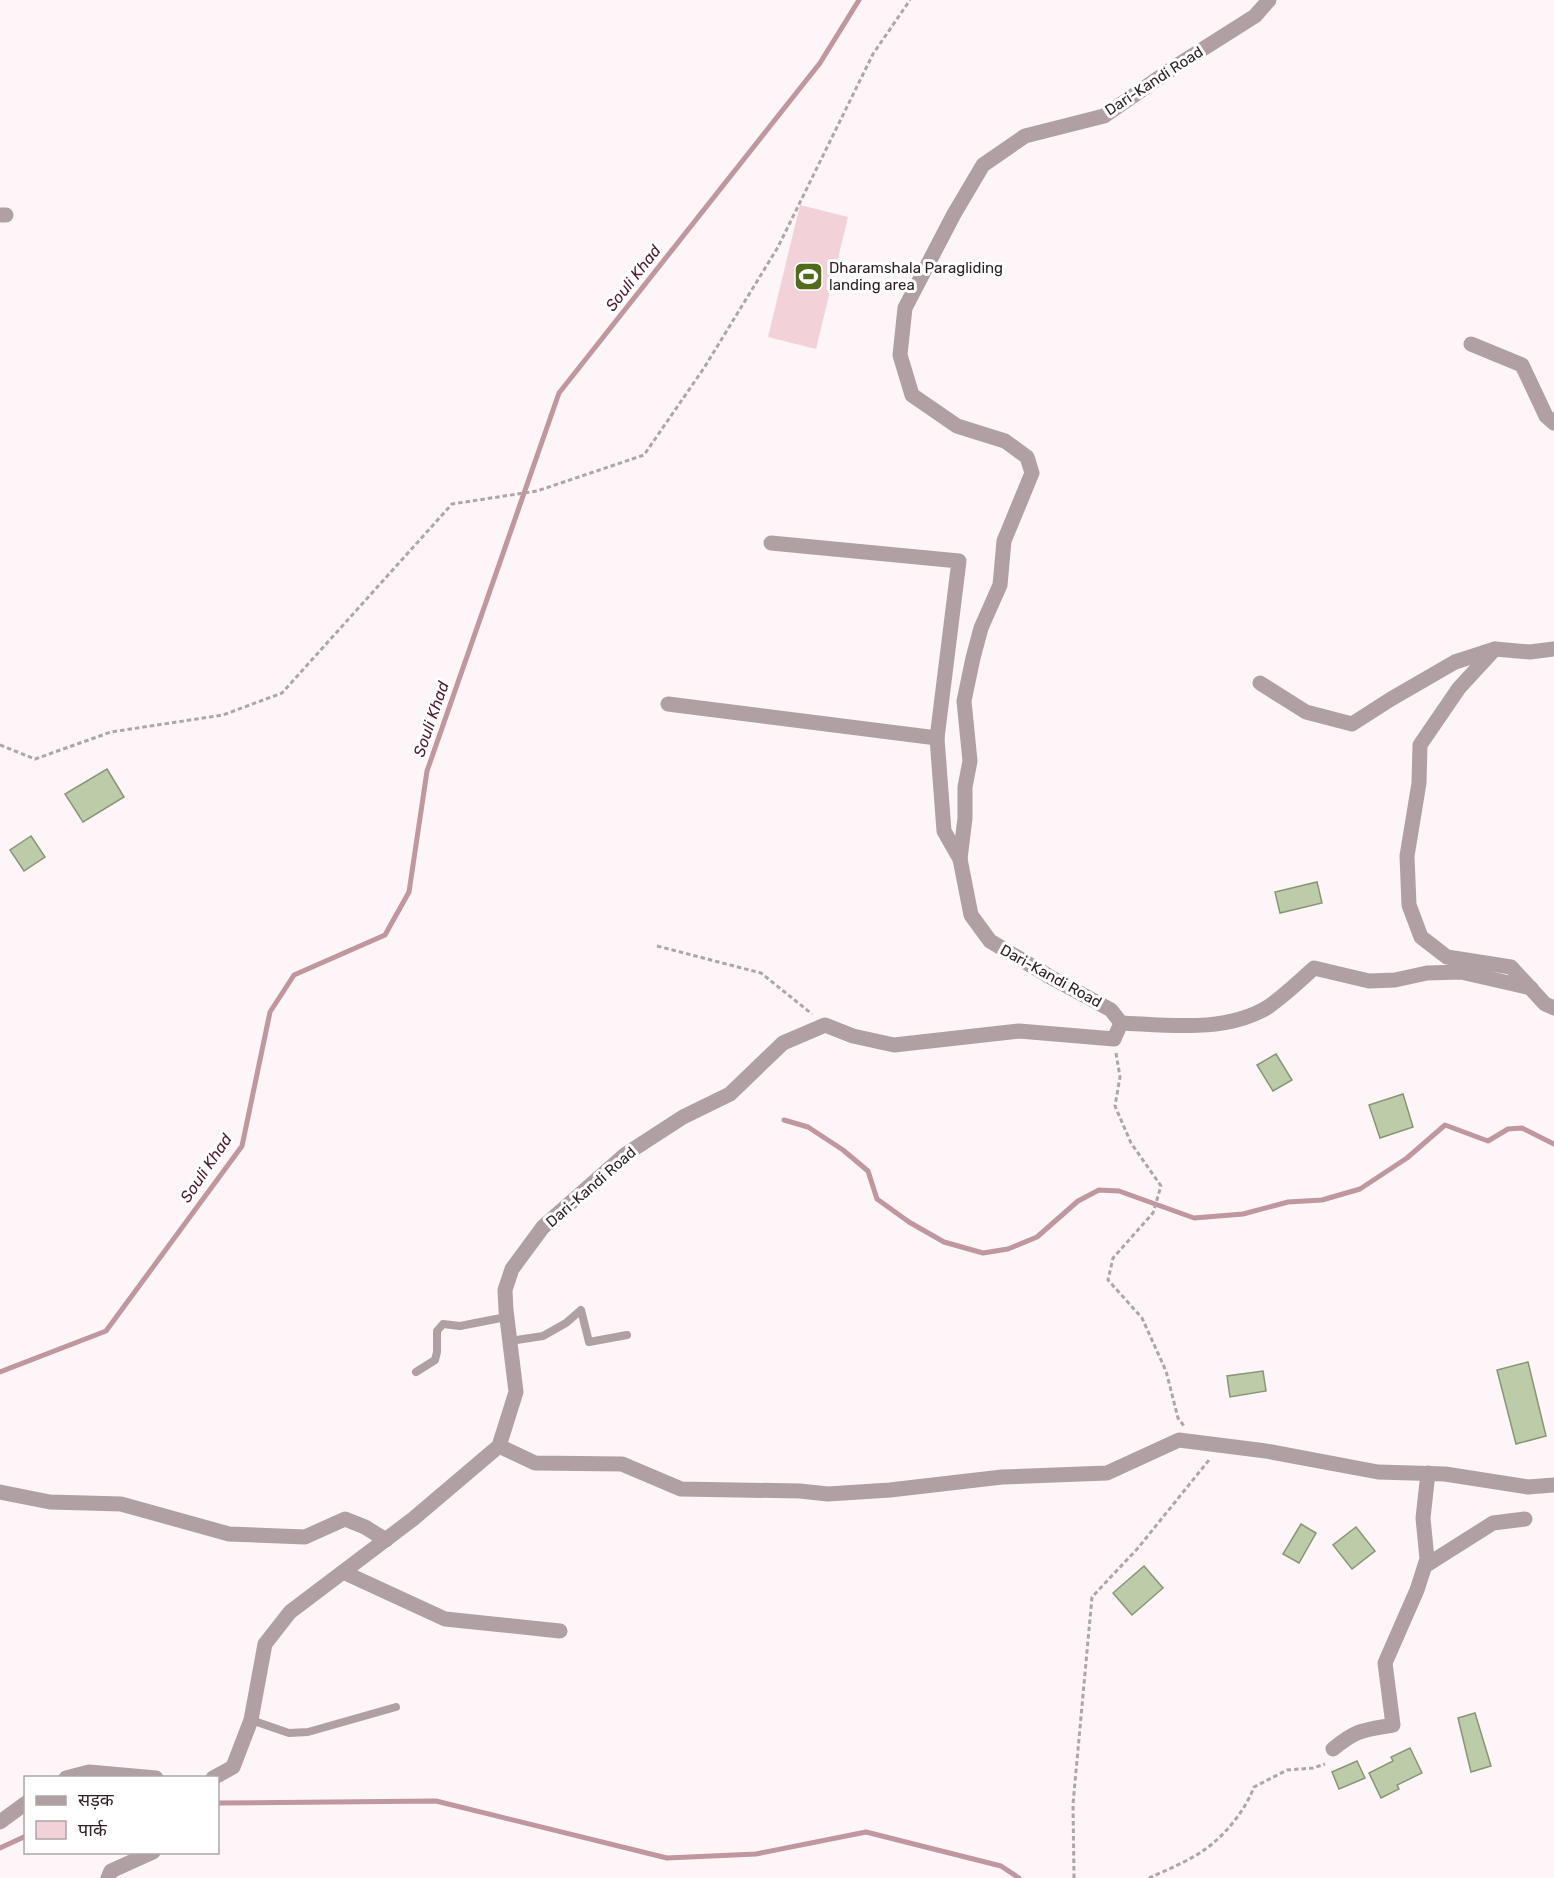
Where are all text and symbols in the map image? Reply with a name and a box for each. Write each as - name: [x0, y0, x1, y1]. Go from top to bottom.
- street label: Dari-Kandi Road: [1102, 43, 1206, 119]
- water label: Souli Khad: [601, 241, 665, 315]
- place label: Dharamshala Paragliding landing area: [829, 259, 1003, 294]
- sports icon: Dharamshala Paragliding landing area: [792, 261, 824, 293]
- water label: Souli Khad: [409, 678, 453, 759]
- street label: Dari-Kandi Road: [997, 941, 1105, 1011]
- water label: Souli Khad: [176, 1130, 236, 1206]
- street label: Dari-Kandi Road: [542, 1143, 640, 1231]
- legend: [24, 1776, 219, 1854]
- text: सड़क: [78, 1789, 115, 1811]
- text: पार्क: [78, 1819, 108, 1841]

